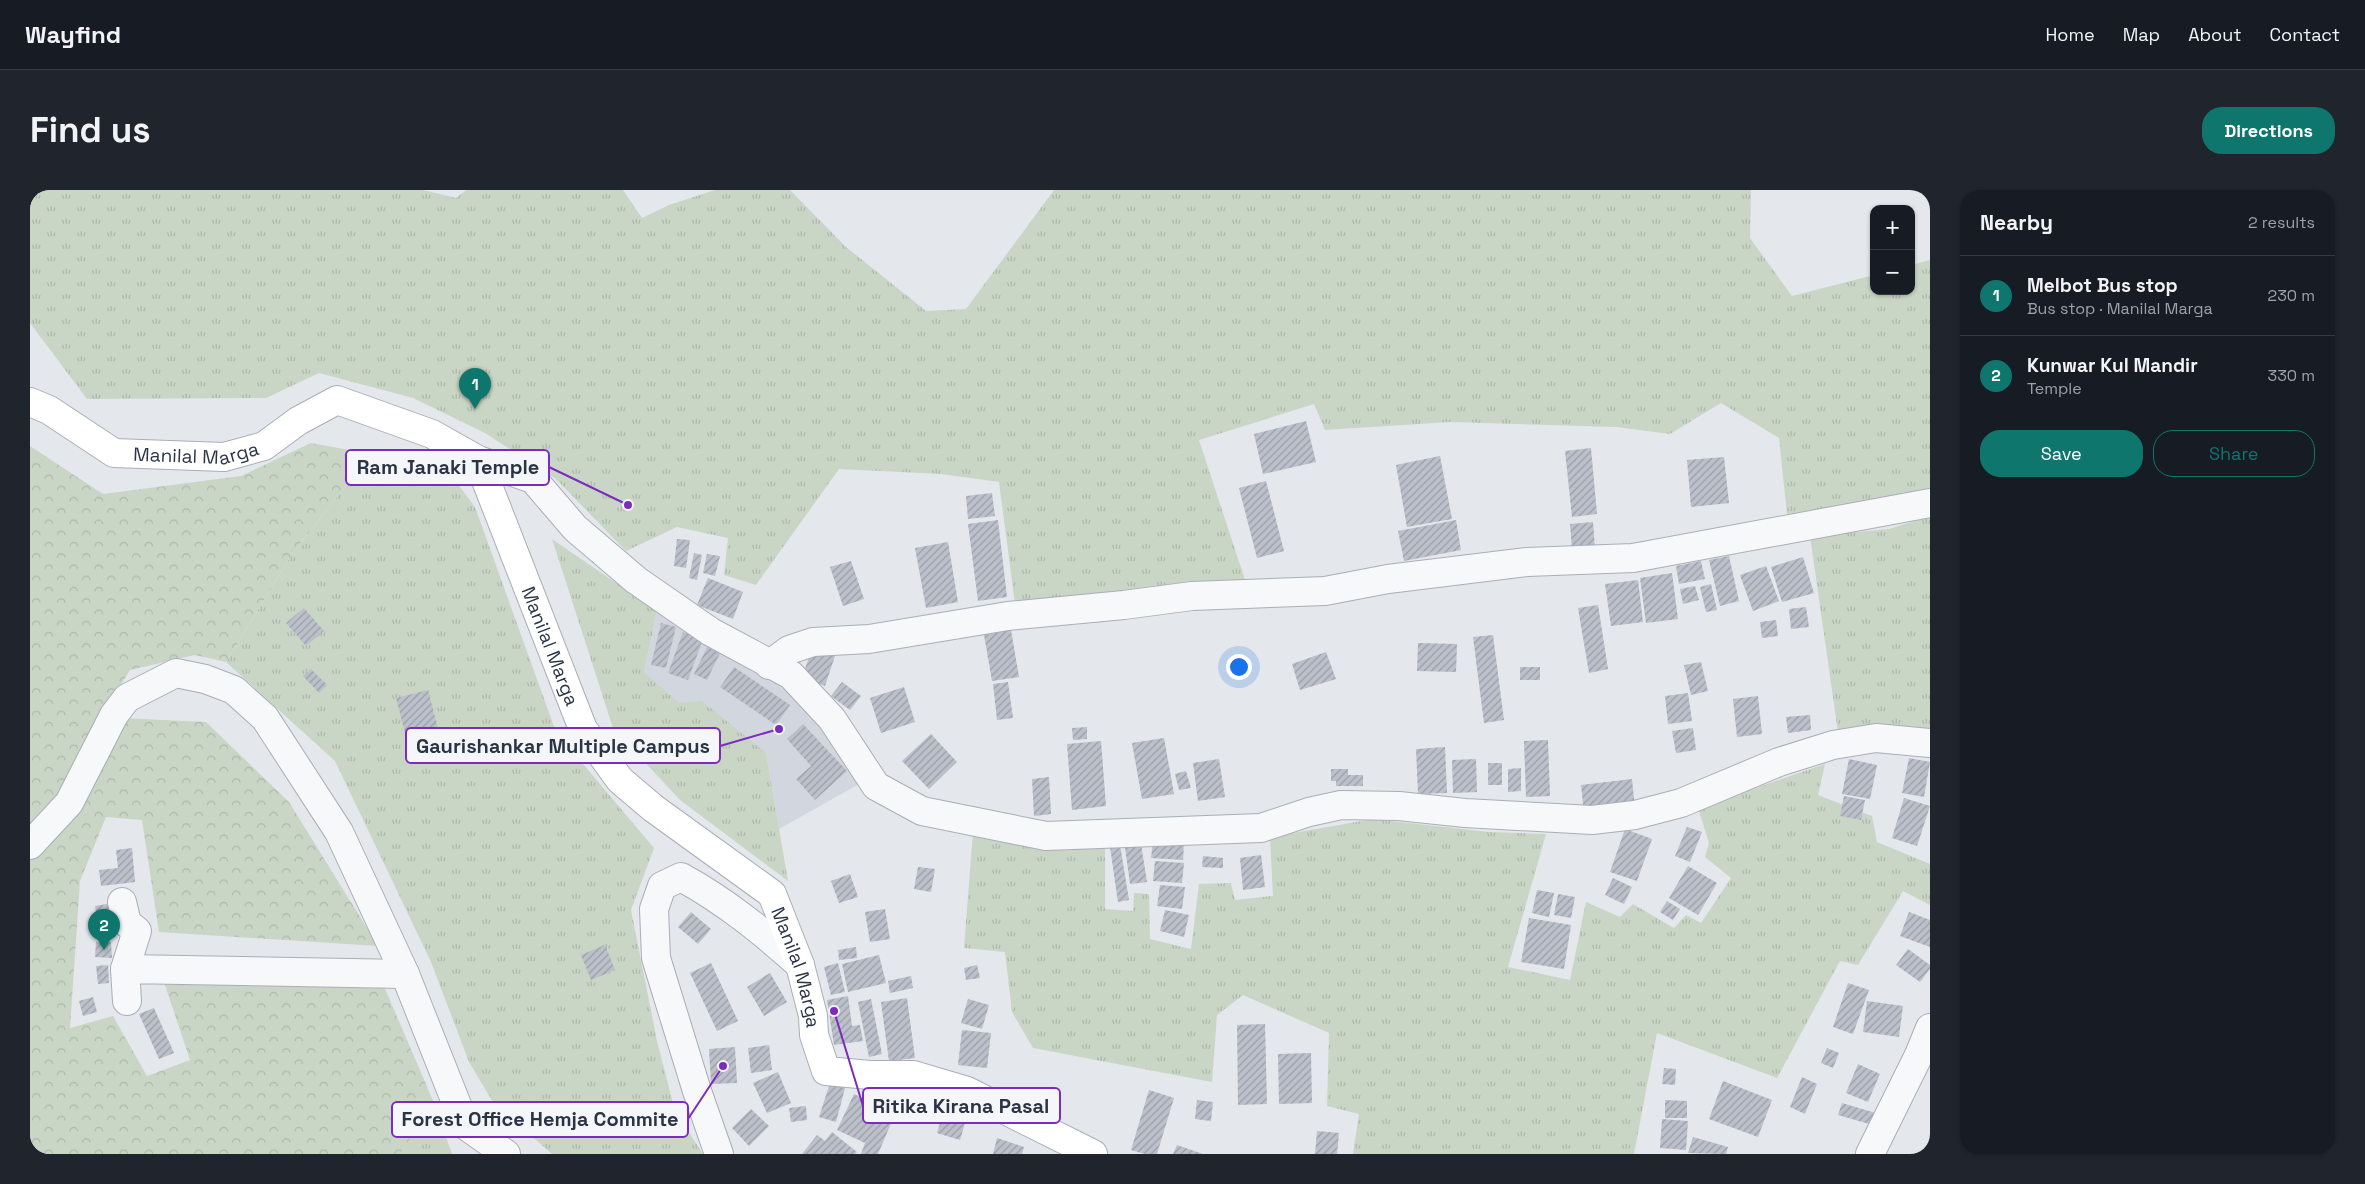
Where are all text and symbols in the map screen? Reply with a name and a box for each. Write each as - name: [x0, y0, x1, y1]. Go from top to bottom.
- text: Wayfind: [25, 19, 121, 50]
- text: Home: [2046, 23, 2095, 46]
- text: Map: [2123, 23, 2160, 46]
- text: About: [2188, 23, 2242, 46]
- text: Contact: [2270, 23, 2340, 46]
- button: Directions: [2202, 107, 2335, 154]
- text: Find us: [30, 108, 151, 152]
- map controls: [1870, 205, 1915, 295]
- button: +: [1870, 205, 1915, 250]
- text: Nearby: [1980, 209, 2053, 236]
- text: 2 results: [2248, 212, 2315, 233]
- button: −: [1870, 250, 1915, 295]
- text: Melbot Bus stop: [2027, 273, 2178, 298]
- text: 1: [1992, 285, 2000, 306]
- text: 230 m: [2268, 285, 2315, 306]
- text: Bus stop · Manilal Marga: [2027, 298, 2213, 319]
- text: Kunwar Kul Mandir: [2027, 353, 2198, 378]
- text: 2: [1991, 365, 2001, 386]
- text: 330 m: [2268, 365, 2315, 386]
- pin: 1: [459, 368, 491, 409]
- text: Temple: [2027, 378, 2082, 399]
- button: Save: [1980, 430, 2143, 477]
- button: Share: [2153, 430, 2315, 477]
- street label: Manilal Marga: [133, 436, 262, 471]
- callout: Ram Janaki Temple: [346, 450, 549, 485]
- text: Ram Janaki Temple: [357, 454, 539, 480]
- street label: Manilal Marga: [516, 583, 585, 710]
- your location: [1226, 654, 1252, 680]
- callout: Gaurishankar Multiple Campus: [406, 728, 720, 763]
- text: Gaurishankar Multiple Campus: [416, 733, 710, 759]
- street label: Manilal Marga: [765, 903, 826, 1029]
- pin: 2: [88, 909, 120, 950]
- callout: Ritika Kirana Pasal: [863, 1088, 1060, 1123]
- text: Ritika Kirana Pasal: [873, 1093, 1049, 1119]
- callout: Forest Office Hemja Commite: [392, 1102, 688, 1137]
- text: Forest Office Hemja Commite: [402, 1106, 678, 1132]

